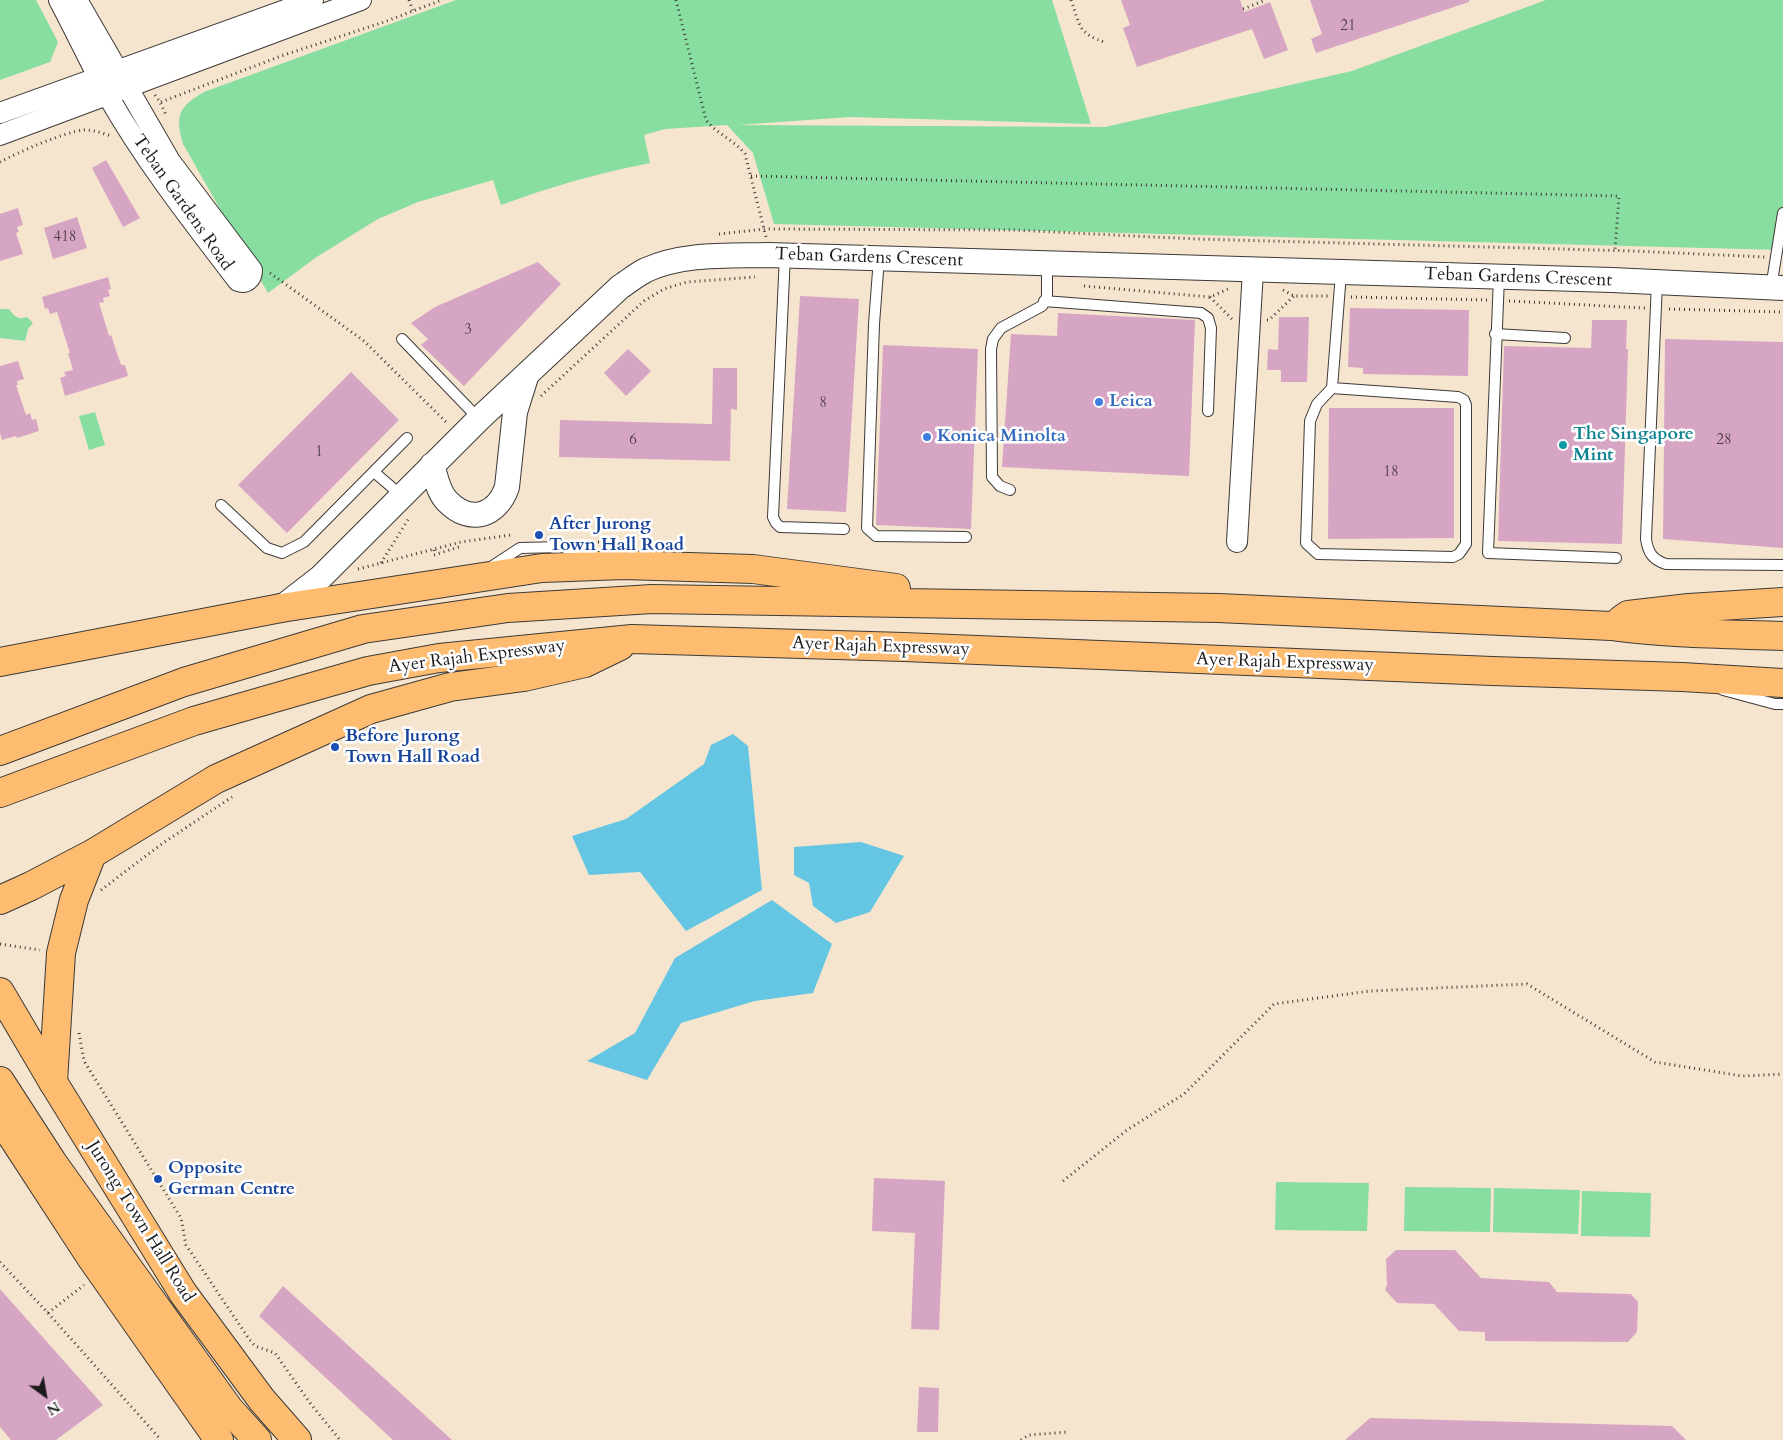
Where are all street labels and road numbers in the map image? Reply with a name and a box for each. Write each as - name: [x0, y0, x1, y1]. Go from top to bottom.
- street label: Teban Gardens Road: [127, 131, 237, 275]
- street label: Teban Gardens Crescent: [775, 244, 963, 272]
- street label: Teban Gardens Crescent: [1424, 264, 1612, 292]
- street label: Ayer Rajah Expressway: [792, 633, 970, 661]
- street label: Ayer Rajah Expressway: [387, 635, 567, 679]
- street label: Ayer Rajah Expressway: [1196, 649, 1374, 677]
- street label: Jurong Town Hall Road: [81, 1137, 199, 1307]

